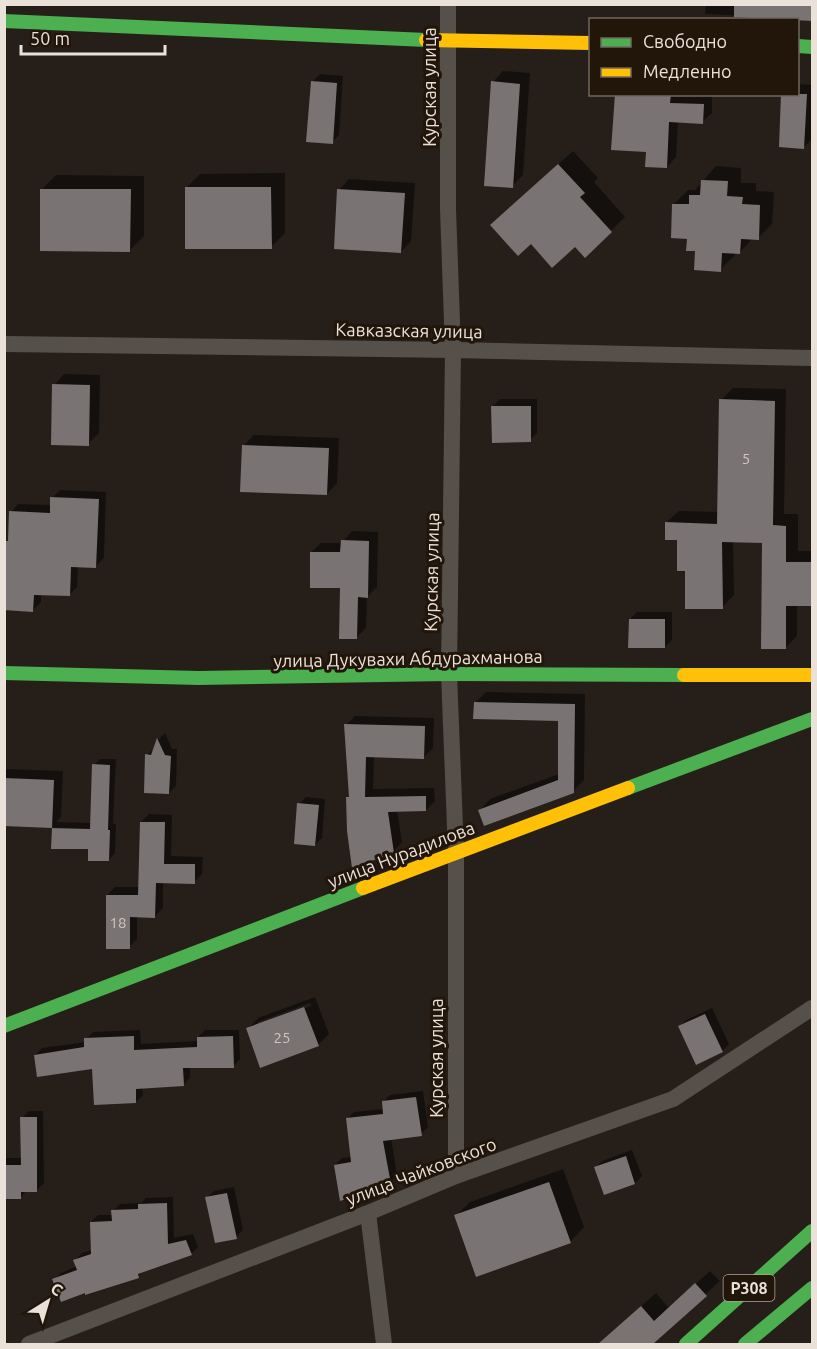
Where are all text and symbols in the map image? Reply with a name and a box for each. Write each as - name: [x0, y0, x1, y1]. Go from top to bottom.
- scale bar: [21, 18, 165, 56]
- legend: [589, 18, 799, 96]
- street label: Курская улица: [419, 27, 439, 147]
- text: 50 m: [30, 28, 70, 48]
- text: Свободно: [643, 31, 727, 51]
- text: Медленно: [643, 61, 732, 81]
- street label: Кавказская улица: [335, 319, 483, 341]
- house number: 5: [742, 450, 750, 467]
- street label: Курская улица: [420, 512, 442, 632]
- street label: улица Дукувахи Абдурахманова: [273, 646, 543, 670]
- street label: улица Нурадилова: [325, 817, 477, 891]
- house number: 18: [110, 914, 126, 931]
- street label: Курская улица: [426, 998, 446, 1118]
- house number: 25: [274, 1029, 290, 1046]
- street label: улица Чайковского: [343, 1133, 499, 1209]
- north arrow: [18, 1271, 78, 1331]
- road number: P308: [724, 1275, 774, 1301]
- text: С: [48, 1279, 67, 1299]

